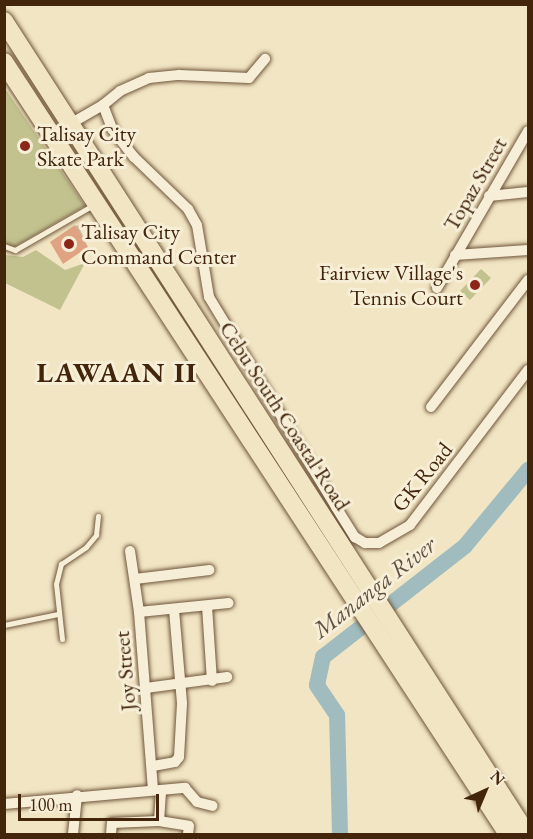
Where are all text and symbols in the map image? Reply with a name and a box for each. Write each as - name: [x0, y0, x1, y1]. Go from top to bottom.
- place label: Talisay City Skate Park: [37, 120, 136, 172]
- street label: Topaz Street: [438, 133, 512, 235]
- marker: Talisay City Skate Park: [18, 139, 32, 153]
- place label: Talisay City Command Center: [81, 218, 236, 270]
- marker: Talisay City Command Center: [62, 237, 76, 251]
- place label: Fairview Village's Tennis Court: [319, 259, 463, 310]
- marker: Fairview Village's Tennis Court: [468, 278, 482, 292]
- street label: Cebu South Coastal Road: [214, 316, 356, 516]
- district label: LAWAAN II: [37, 355, 197, 389]
- street label: GK Road: [386, 437, 458, 517]
- water label: Mananga River: [307, 530, 441, 644]
- street label: Joy Street: [108, 630, 142, 712]
- north arrow: [455, 761, 515, 821]
- text: N: [486, 766, 510, 790]
- scale bar: [21, 782, 162, 820]
- text: 100 m: [29, 793, 73, 816]

